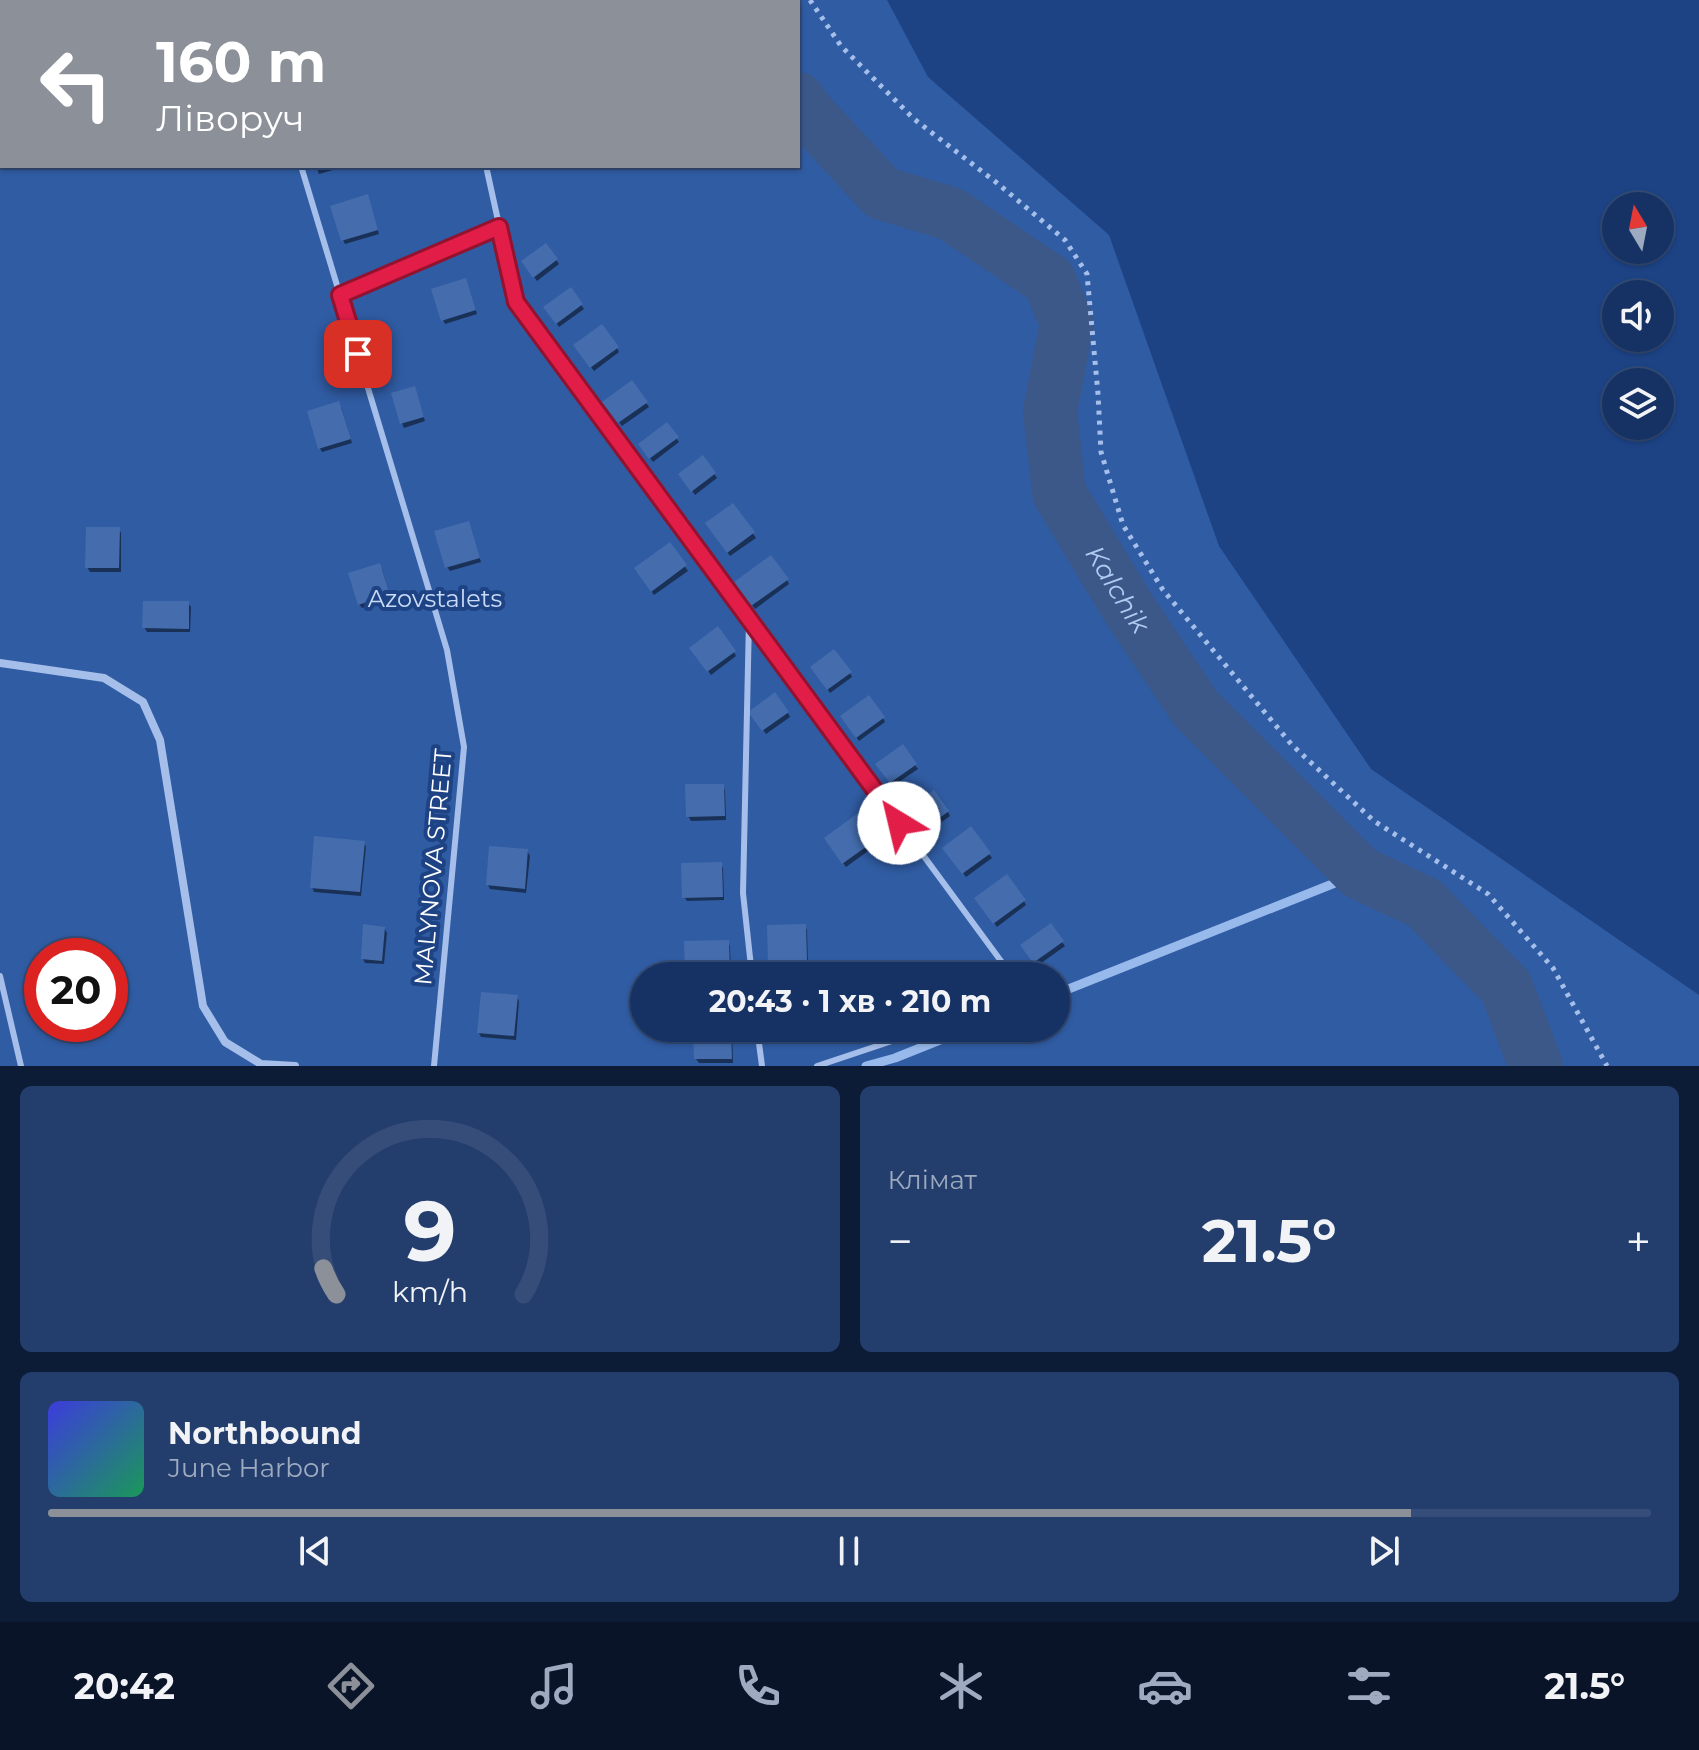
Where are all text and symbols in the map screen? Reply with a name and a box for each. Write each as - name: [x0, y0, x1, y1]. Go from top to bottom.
- text: 160 m: [156, 28, 326, 96]
- icon: left: [24, 32, 128, 136]
- text: Ліворуч: [156, 96, 305, 140]
- north arrow: [1602, 192, 1674, 264]
- map controls: [1602, 192, 1674, 440]
- button: sound: [1602, 280, 1674, 352]
- pin: [324, 320, 392, 388]
- icon: arrive: [336, 332, 380, 376]
- button: layers: [1602, 368, 1674, 440]
- water label: Kalchik: [1079, 540, 1157, 641]
- park label: Azovstalets: [368, 584, 502, 613]
- street label: MALYNOVA STREET: [408, 747, 458, 987]
- position arrow: [857, 781, 941, 865]
- speed limit sign: 20: [24, 938, 128, 1042]
- text: 20:43 · 1 хв · 210 m: [709, 983, 991, 1020]
- text: Клімат: [888, 1164, 977, 1196]
- text: 9: [403, 1180, 456, 1282]
- text: 21.5°: [1202, 1204, 1337, 1277]
- text: −: [888, 1214, 913, 1268]
- text: +: [1626, 1214, 1651, 1268]
- text: km/h: [392, 1274, 468, 1309]
- text: Northbound: [168, 1415, 362, 1452]
- text: June Harbor: [168, 1452, 330, 1484]
- icon: previous: [293, 1529, 337, 1573]
- icon: pause: [827, 1529, 871, 1573]
- icon: next: [1362, 1529, 1406, 1573]
- icon: directions: [323, 1658, 379, 1714]
- icon: music: [526, 1658, 582, 1714]
- icon: phone: [730, 1658, 786, 1714]
- icon: climate: [933, 1658, 989, 1714]
- icon: car: [1137, 1658, 1193, 1714]
- icon: filters: [1341, 1658, 1397, 1714]
- text: 20:42: [74, 1664, 175, 1708]
- text: 21.5°: [1544, 1664, 1625, 1708]

